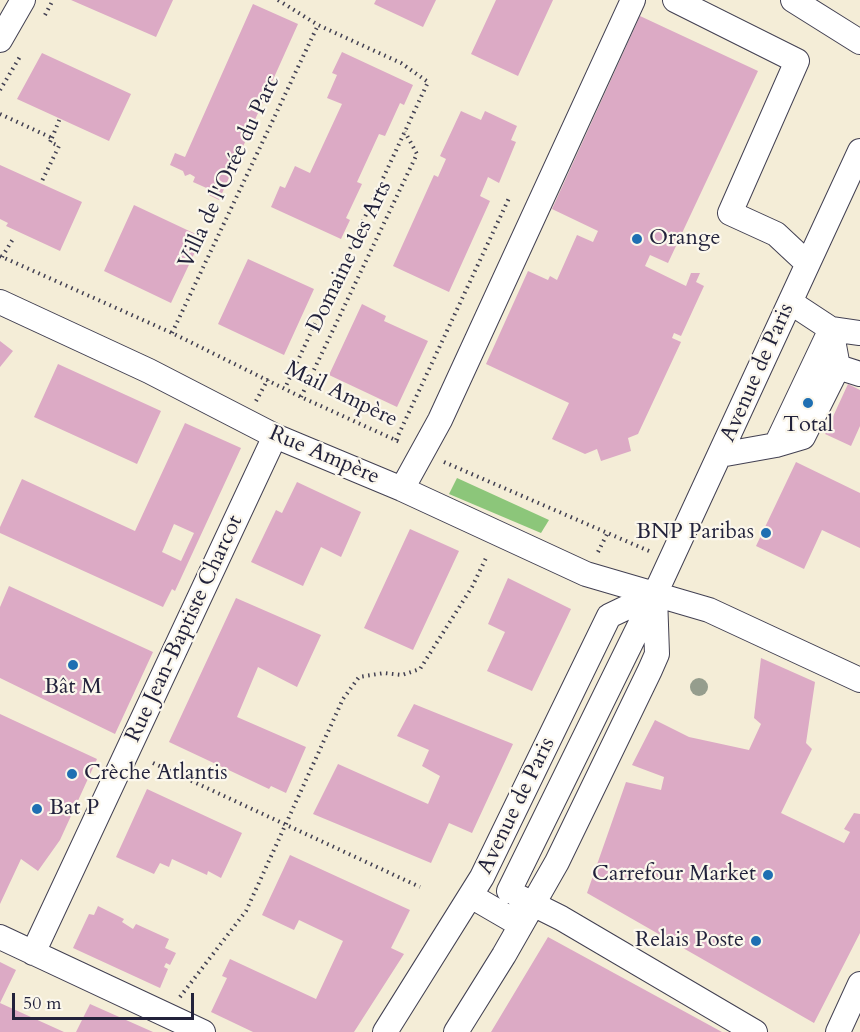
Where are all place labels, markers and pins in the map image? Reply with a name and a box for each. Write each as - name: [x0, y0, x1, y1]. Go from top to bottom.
- place label: Orange: [649, 226, 720, 252]
- marker: Orange: [630, 232, 644, 246]
- marker: Total: [801, 396, 815, 410]
- place label: Total: [783, 413, 833, 439]
- place label: BNP Paribas: [636, 520, 754, 546]
- marker: BNP Paribas: [759, 526, 773, 540]
- marker: Bât M: [66, 658, 80, 672]
- place label: Bât M: [44, 675, 102, 701]
- place label: Crèche Atlantis: [84, 761, 228, 787]
- marker: Crèche Atlantis: [65, 767, 79, 781]
- place label: Bat P: [49, 796, 99, 822]
- marker: Bat P: [30, 802, 44, 816]
- place label: Carrefour Market: [592, 862, 756, 888]
- marker: Carrefour Market: [761, 868, 775, 882]
- place label: Relais Poste: [635, 928, 744, 954]
- marker: Relais Poste: [749, 934, 763, 948]

